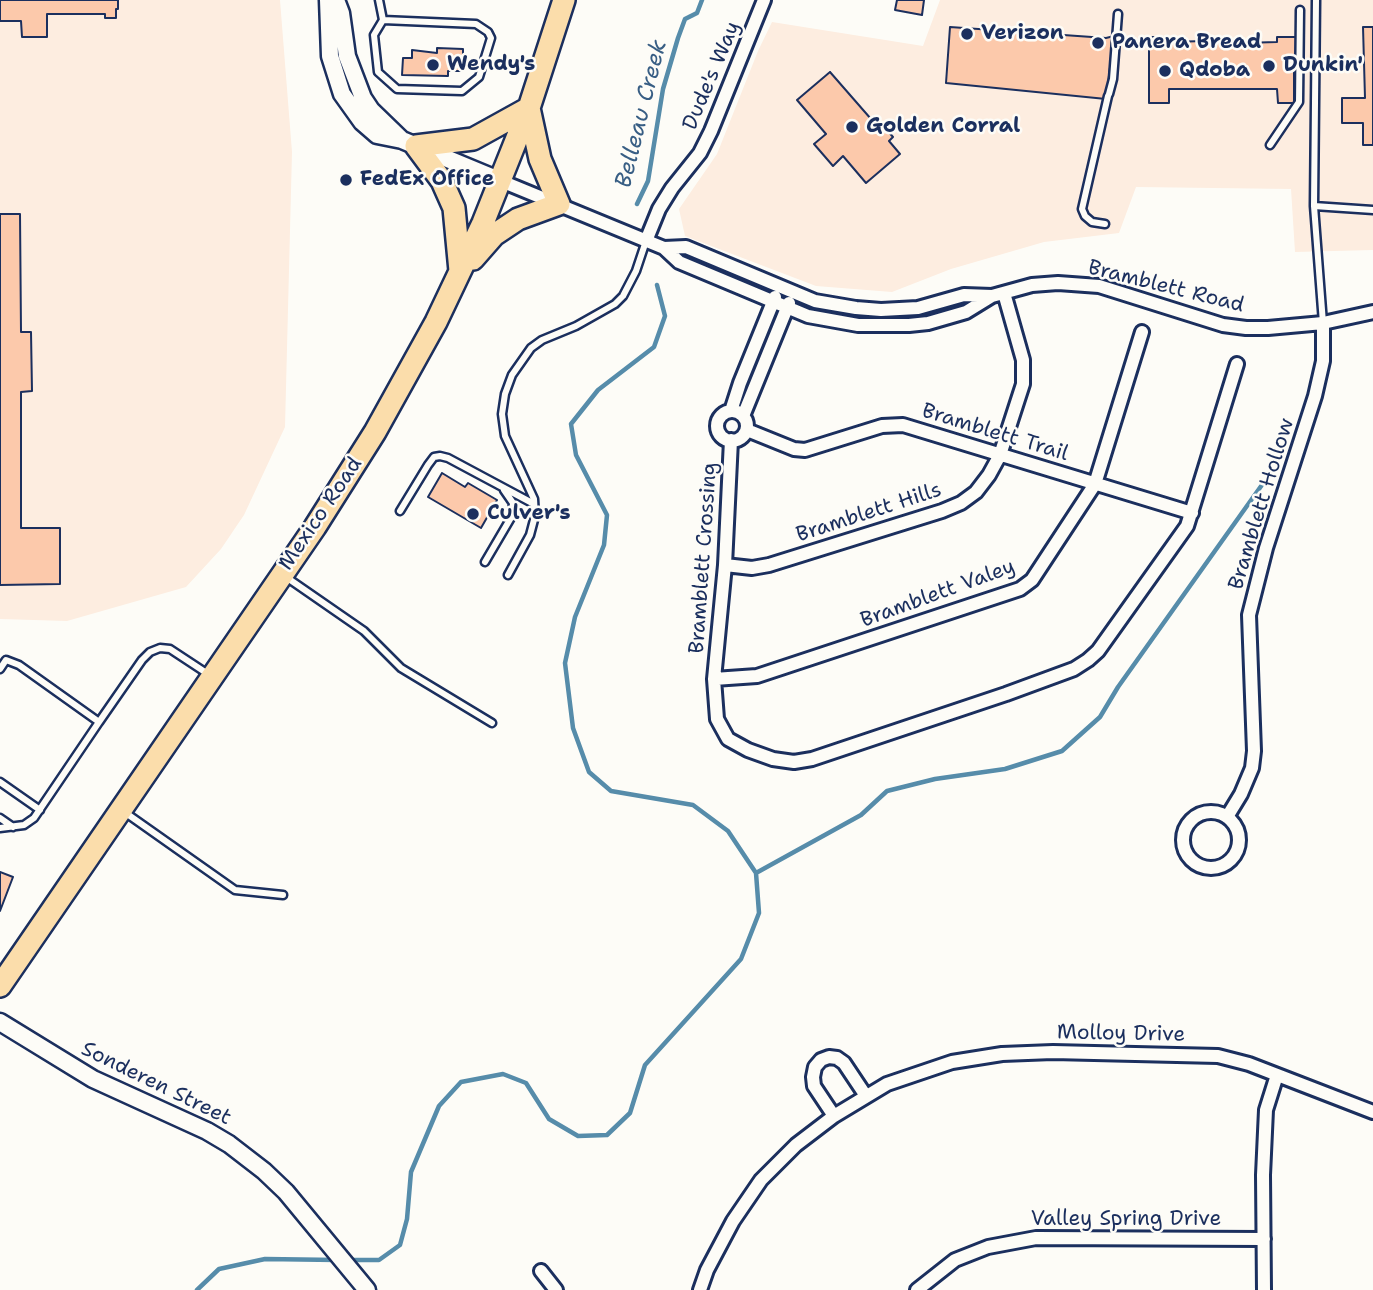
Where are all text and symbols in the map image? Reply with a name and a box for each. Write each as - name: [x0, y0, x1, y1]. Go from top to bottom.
- street label: Dude's Way: [678, 18, 746, 134]
- place label: Verizon: [981, 21, 1064, 47]
- marker: Verizon: [959, 26, 975, 42]
- place label: Panera Bread: [1112, 30, 1261, 56]
- marker: Panera Bread: [1090, 35, 1106, 51]
- water label: Belleau Creek: [610, 37, 674, 191]
- place label: Wendy's: [447, 52, 535, 78]
- place label: Dunkin': [1283, 53, 1363, 79]
- marker: Wendy's: [425, 57, 441, 73]
- place label: Qdoba: [1179, 58, 1250, 84]
- marker: Dunkin': [1261, 58, 1277, 74]
- marker: Qdoba: [1157, 63, 1173, 79]
- place label: Golden Corral: [866, 114, 1020, 140]
- marker: Golden Corral: [844, 119, 860, 135]
- place label: FedEx Office: [360, 167, 494, 193]
- marker: FedEx Office: [338, 172, 354, 188]
- street label: Bramblett Road: [1085, 255, 1247, 319]
- street label: Bramblett Trail: [919, 399, 1071, 467]
- street label: Bramblett Hollow: [1224, 415, 1300, 593]
- street label: Mexico Road: [274, 453, 368, 575]
- street label: Bramblett Crossing: [685, 462, 723, 654]
- street label: Bramblett Hills: [793, 478, 945, 548]
- place label: Culver's: [487, 501, 571, 527]
- marker: Culver's: [465, 506, 481, 522]
- street label: Bramblett Valey: [857, 554, 1019, 634]
- street label: Molloy Drive: [1057, 1020, 1185, 1048]
- street label: Sonderen Street: [77, 1037, 235, 1131]
- street label: Valley Spring Drive: [1031, 1207, 1221, 1233]

